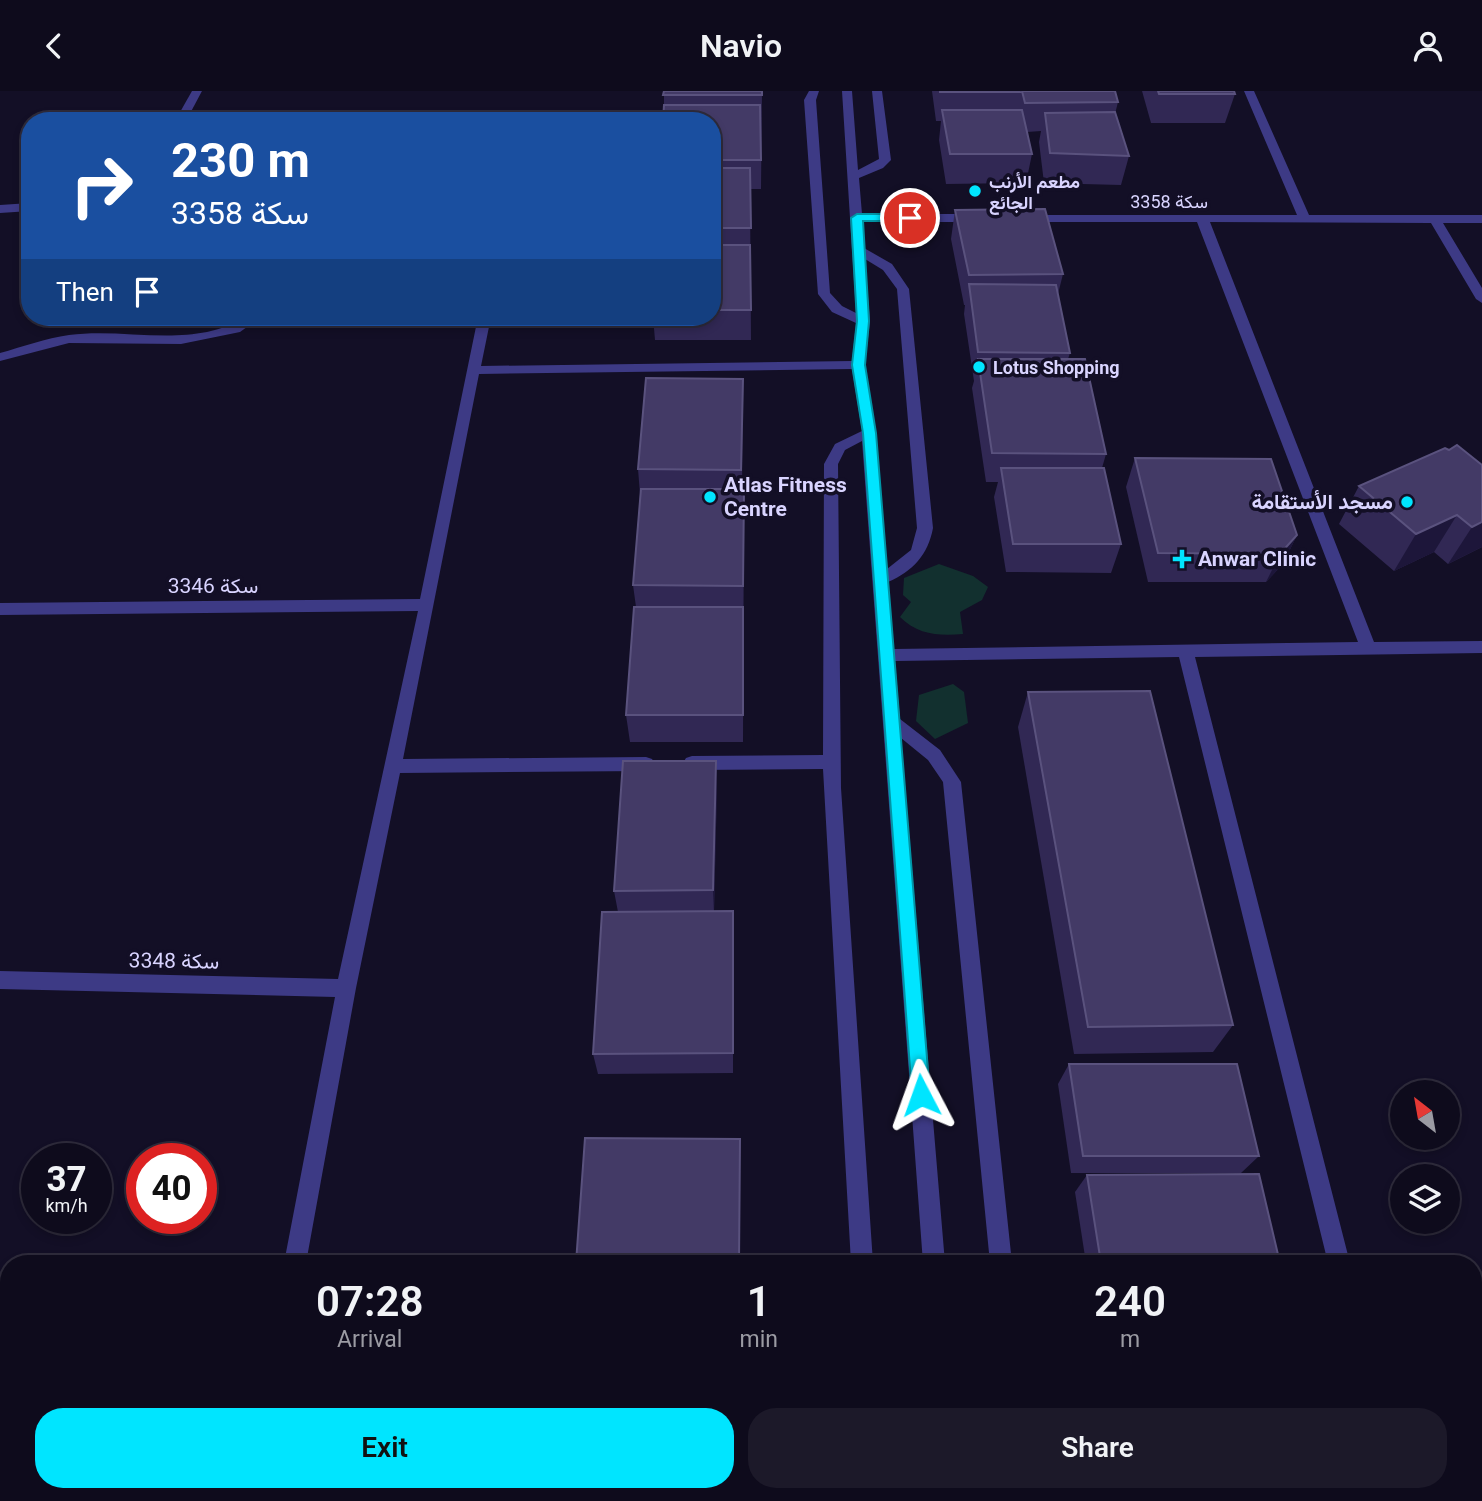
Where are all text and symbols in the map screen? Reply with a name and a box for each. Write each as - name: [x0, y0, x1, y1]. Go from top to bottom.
- icon: back: [35, 27, 73, 65]
- text: Navio: [700, 27, 782, 65]
- icon: person: [1409, 27, 1447, 65]
- text: 230 m: [171, 132, 310, 189]
- icon: right: [56, 140, 147, 231]
- place label: مطعم الأرنب الجائع: [989, 171, 1080, 215]
- marker: مطعم الأرنب الجائع: [967, 183, 983, 199]
- pin: [880, 188, 940, 248]
- street label: سكة 3358: [1130, 191, 1208, 212]
- text: سكة 3358: [171, 194, 309, 232]
- icon: arrive: [891, 199, 929, 237]
- icon: arrive: [128, 273, 166, 311]
- text: Then: [56, 277, 114, 307]
- place label: Lotus Shopping: [993, 357, 1120, 378]
- marker: Lotus Shopping: [971, 359, 987, 375]
- place label: Atlas Fitness Centre: [724, 473, 847, 521]
- marker: Atlas Fitness Centre: [702, 489, 718, 505]
- place label: مسجد الأستقامة: [1252, 489, 1393, 514]
- marker: مسجد الأستقامة: [1399, 494, 1415, 510]
- place label: Anwar Clinic: [1198, 547, 1316, 571]
- marker: Anwar Clinic: [1172, 549, 1192, 569]
- street label: سكة 3346: [168, 574, 258, 598]
- street label: سكة 3348: [128, 948, 220, 974]
- position arrow: [884, 1058, 958, 1132]
- north arrow: [1390, 1080, 1460, 1150]
- map controls: [1390, 1080, 1460, 1234]
- speed limit sign: 40: [126, 1143, 217, 1234]
- text: 37: [46, 1159, 87, 1200]
- button: layers: [1390, 1164, 1460, 1234]
- text: km/h: [45, 1195, 88, 1216]
- text: 07:28: [316, 1277, 423, 1326]
- text: 1: [747, 1277, 771, 1326]
- text: 240: [1094, 1277, 1166, 1326]
- text: Arrival: [337, 1326, 402, 1353]
- text: min: [739, 1326, 778, 1353]
- text: m: [1120, 1326, 1140, 1353]
- button: Exit: [35, 1408, 734, 1488]
- button: Share: [748, 1408, 1447, 1488]

